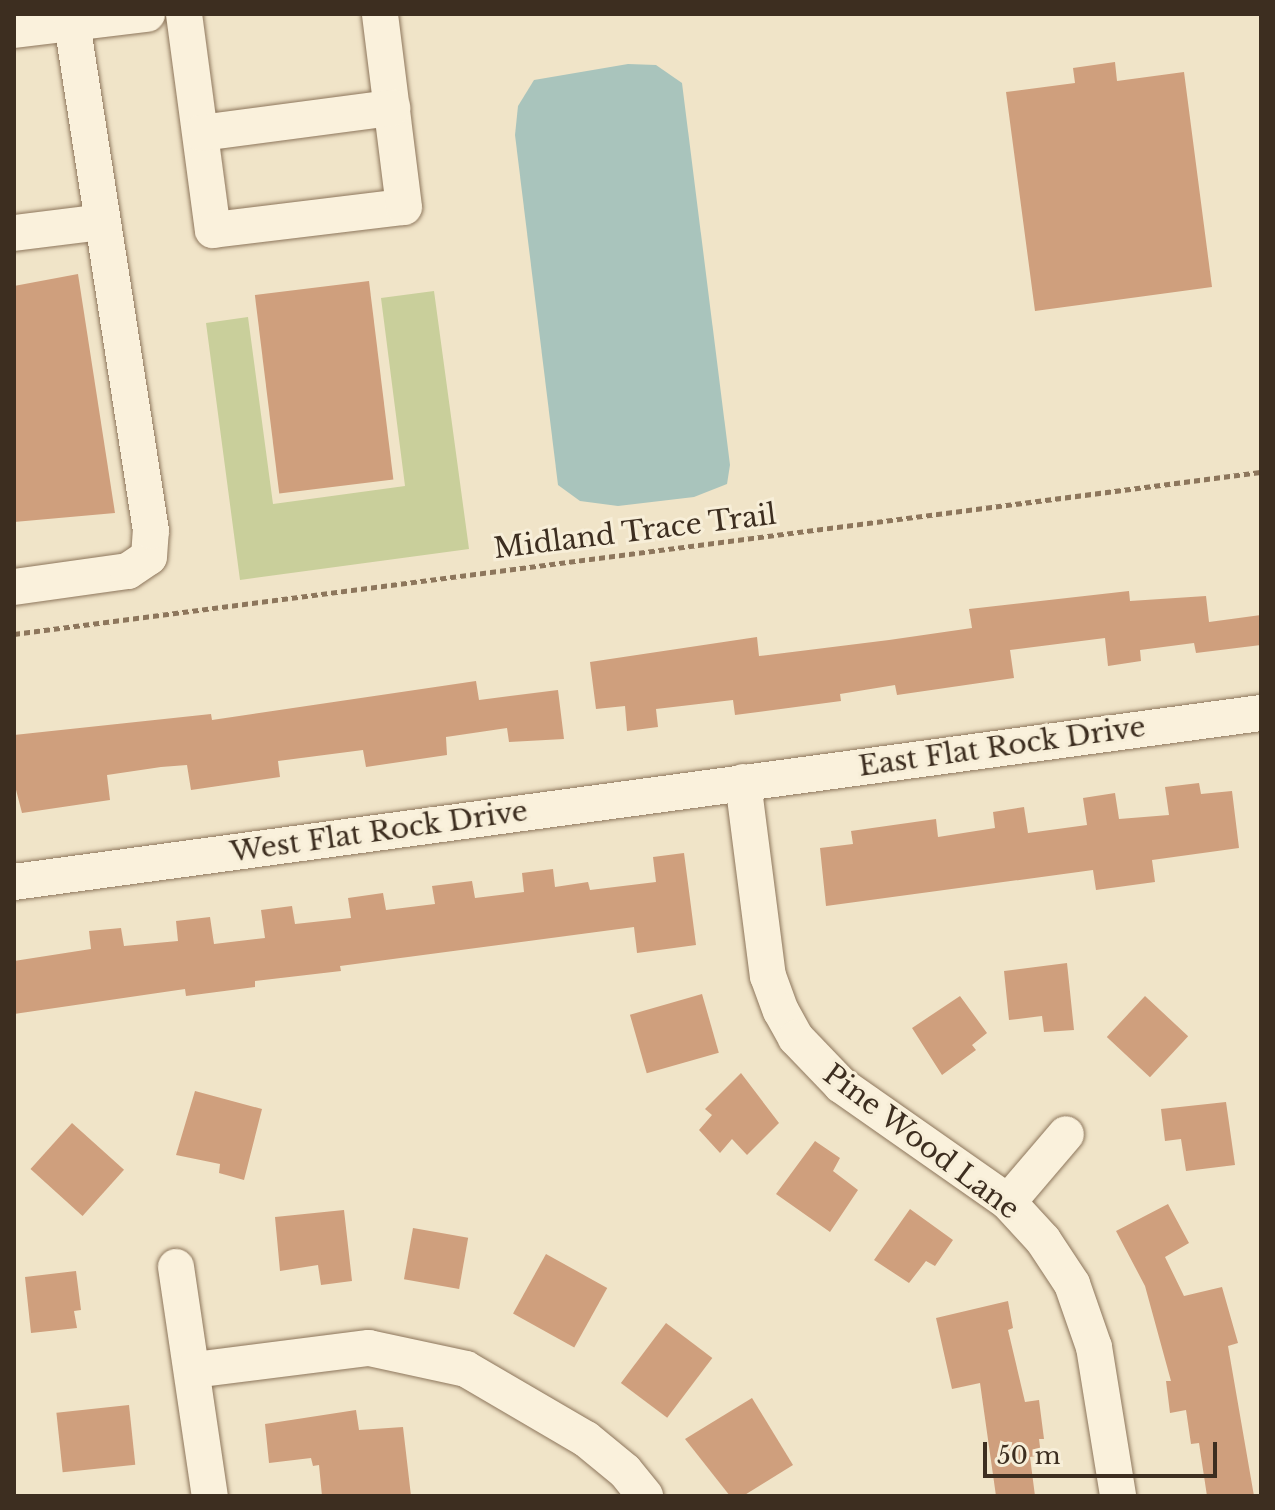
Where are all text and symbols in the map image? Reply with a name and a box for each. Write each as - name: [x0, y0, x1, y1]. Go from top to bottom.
- street label: Midland Trace Trail: [491, 498, 779, 566]
- street label: East Flat Rock Drive: [856, 710, 1148, 784]
- street label: West Flat Rock Drive: [228, 794, 530, 870]
- street label: Pine Wood Lane: [816, 1057, 1026, 1227]
- scale bar: [987, 1426, 1221, 1476]
- text: 50 m: [997, 1441, 1060, 1470]

